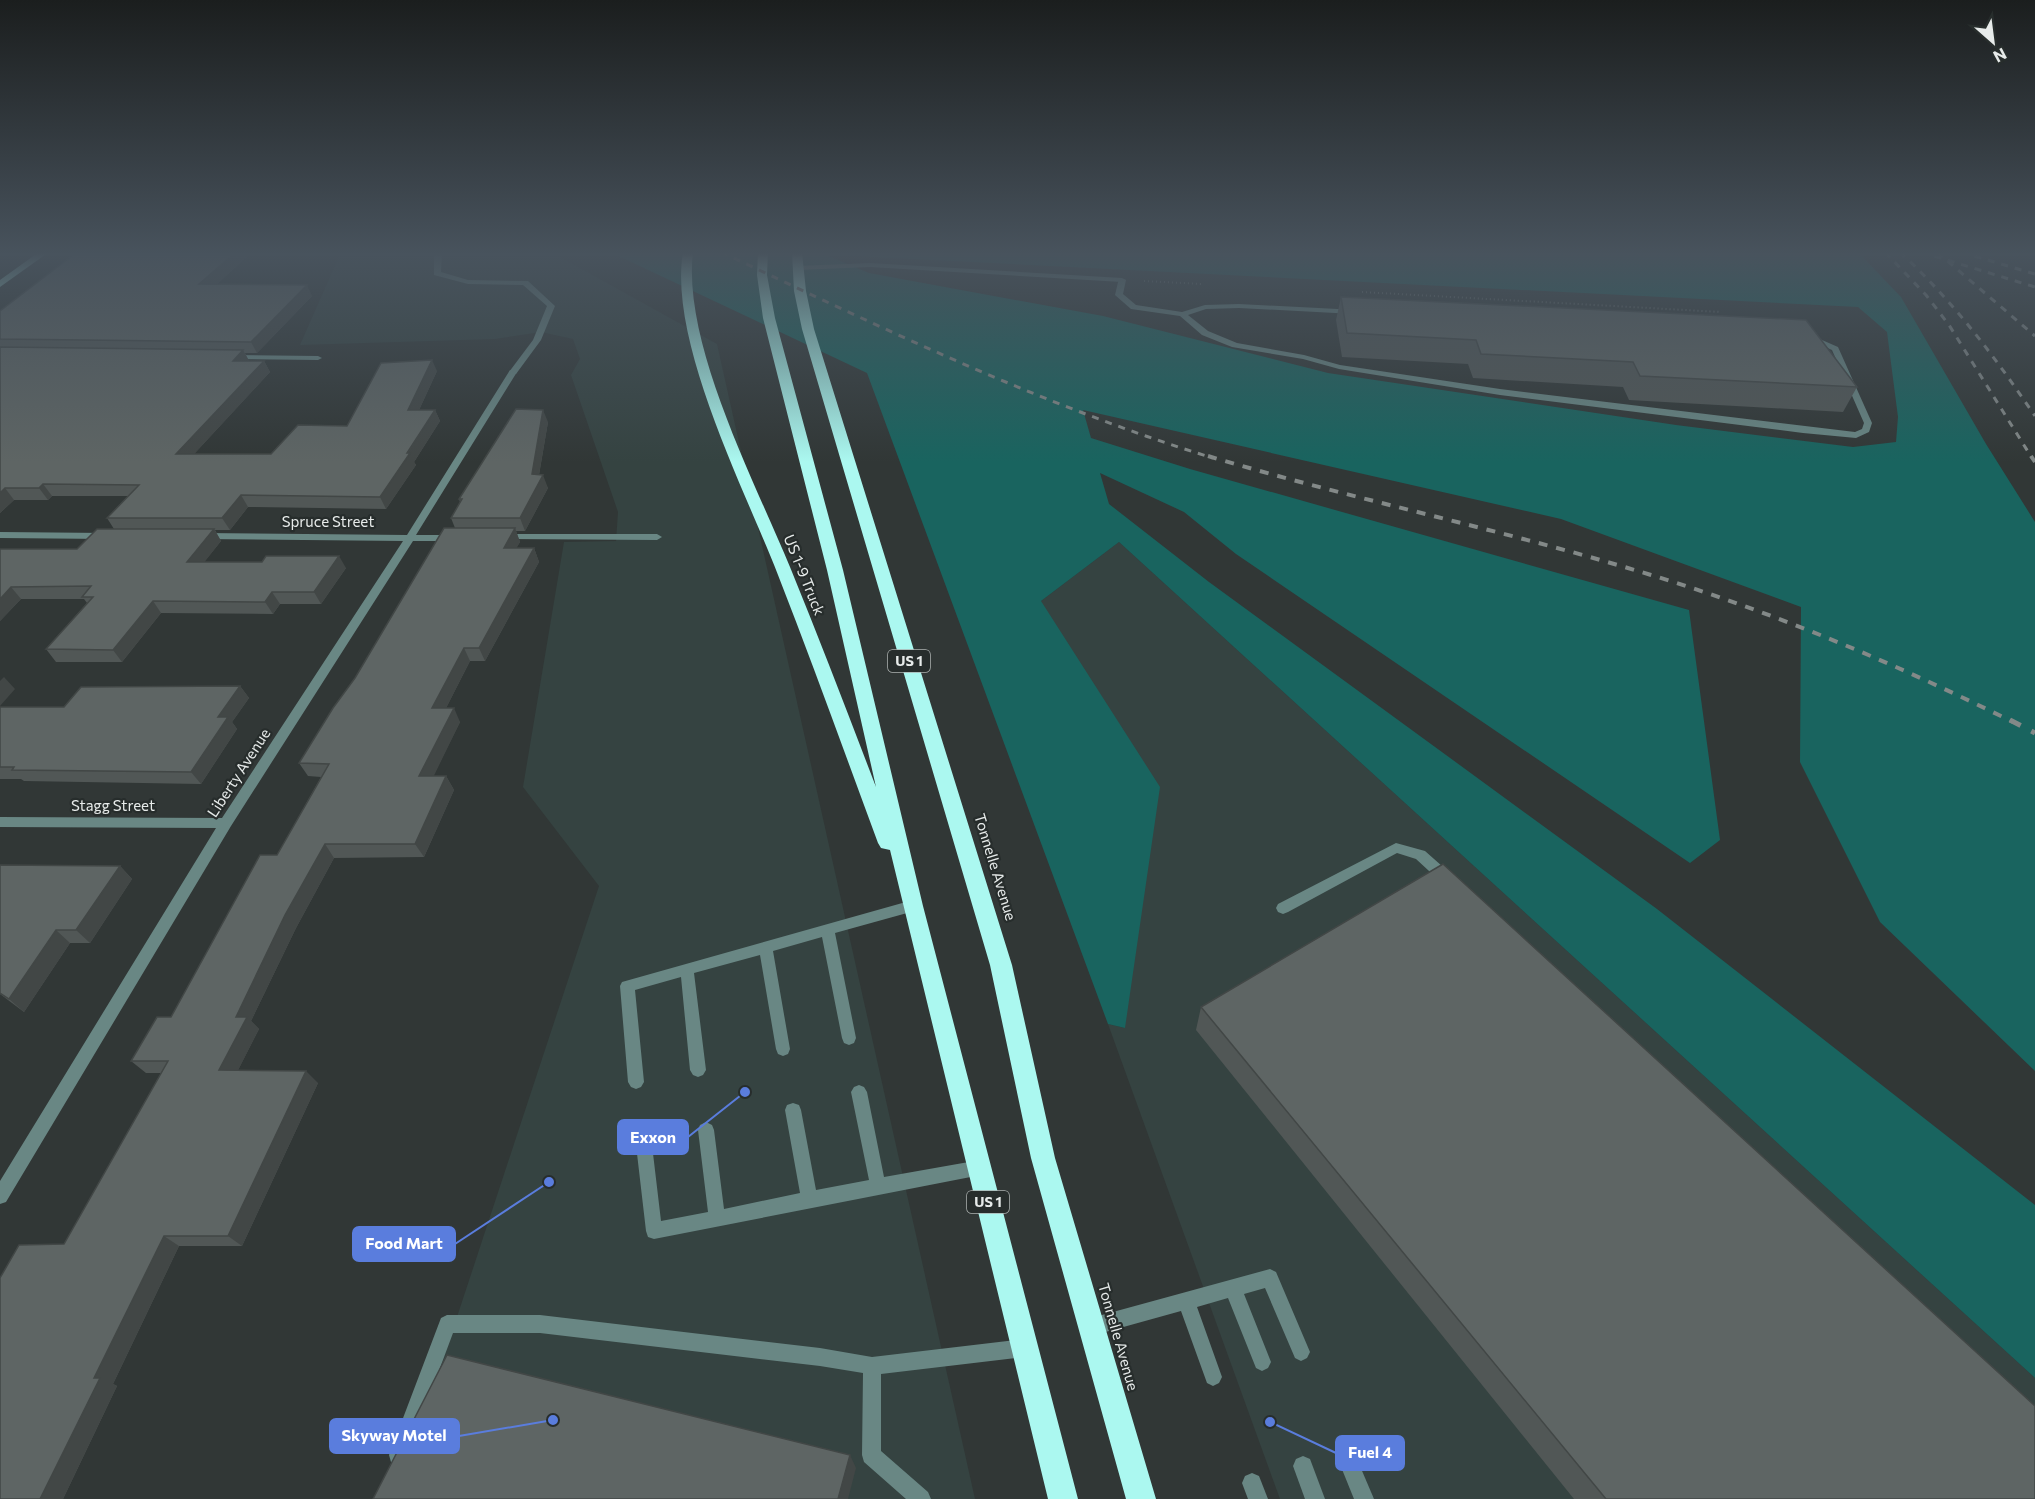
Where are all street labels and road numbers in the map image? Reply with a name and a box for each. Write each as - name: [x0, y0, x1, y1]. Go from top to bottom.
- street label: Spruce Street: [282, 512, 374, 530]
- street label: US 1-9 Truck: [781, 532, 829, 618]
- road number: US 1: [888, 650, 930, 672]
- street label: Liberty Avenue: [203, 725, 274, 820]
- street label: Stagg Street: [71, 796, 155, 814]
- street label: Tonnelle Avenue: [971, 811, 1021, 922]
- road number: US 1: [967, 1191, 1009, 1213]
- street label: Tonnelle Avenue: [1095, 1281, 1143, 1393]

